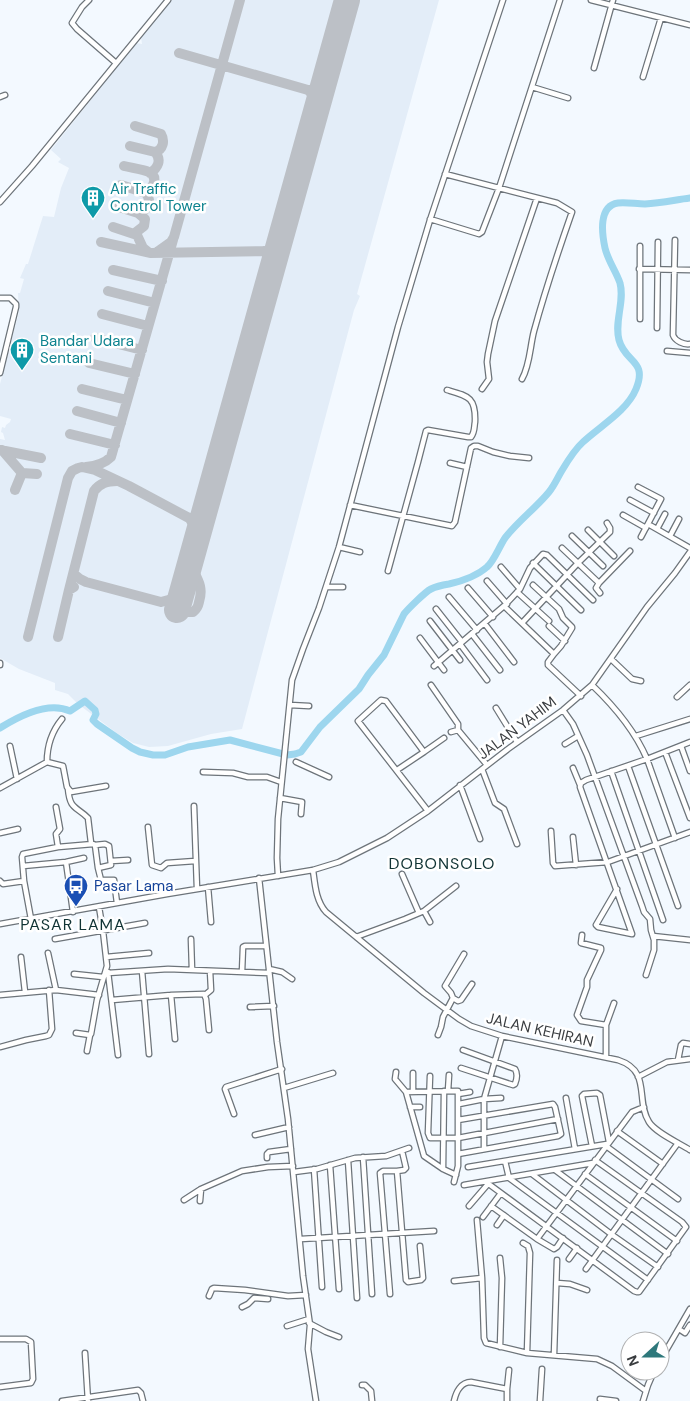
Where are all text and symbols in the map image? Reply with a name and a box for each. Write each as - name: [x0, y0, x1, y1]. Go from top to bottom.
- place label: Air Traffic Control Tower: [110, 179, 207, 216]
- building icon: Air Traffic Control Tower: [80, 185, 106, 219]
- place label: Bandar Udara Sentani: [40, 331, 134, 368]
- building icon: Bandar Udara Sentani: [9, 337, 35, 371]
- street label: JALAN YAHIM: [474, 692, 560, 764]
- district label: DOBONSOLO: [389, 853, 495, 874]
- bus stop icon: Pasar Lama: [63, 873, 89, 907]
- place label: Pasar Lama: [94, 876, 173, 896]
- district label: PASAR LAMA: [20, 914, 126, 935]
- street label: JALAN KEHIRAN: [484, 1008, 596, 1052]
- north arrow: [620, 1331, 670, 1381]
- text: N: [623, 1353, 643, 1369]

